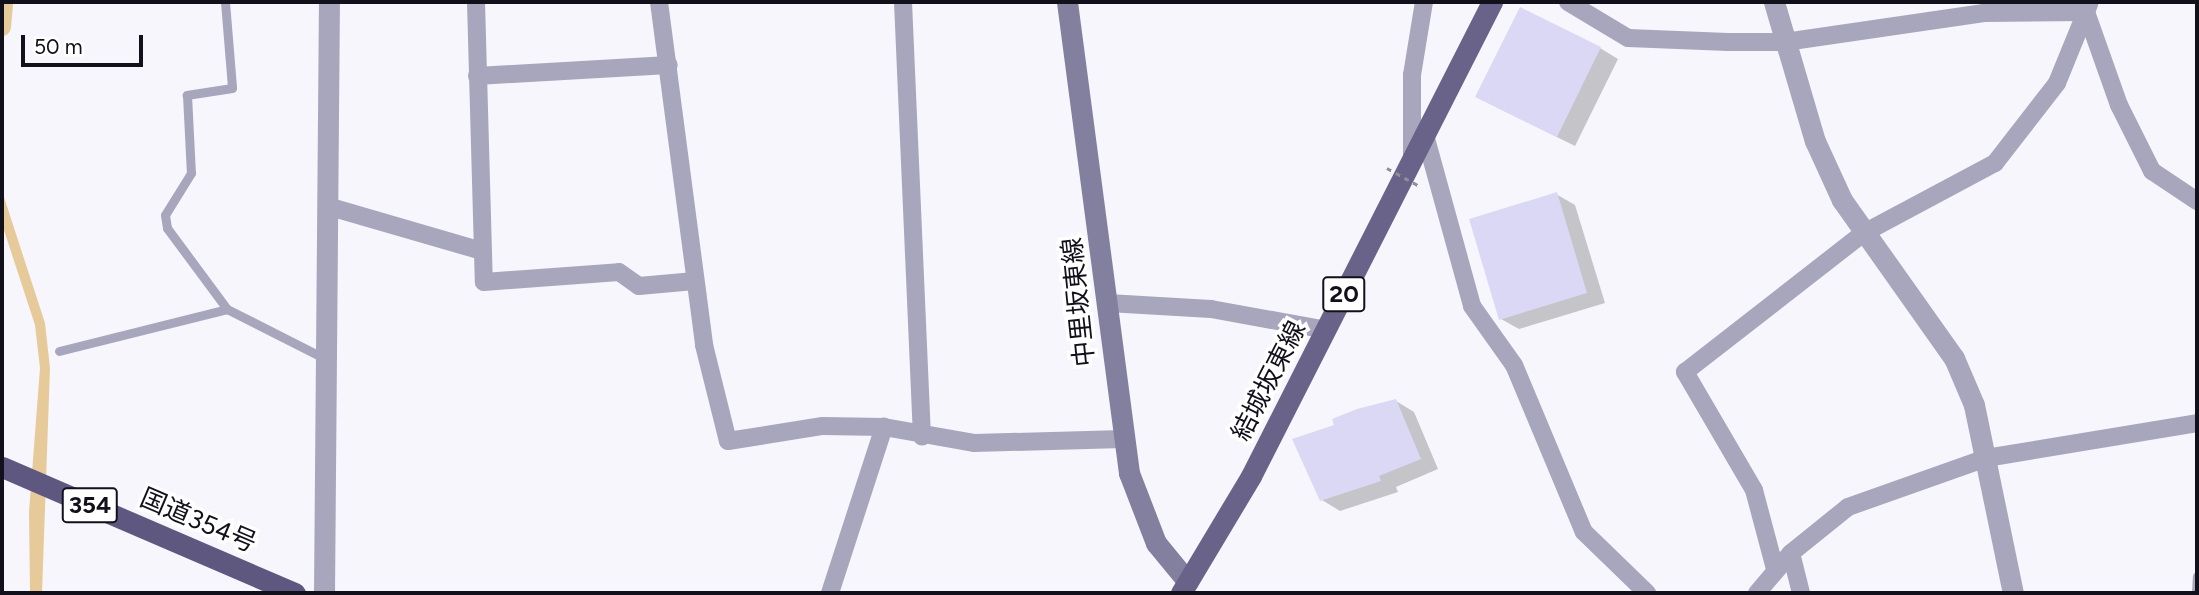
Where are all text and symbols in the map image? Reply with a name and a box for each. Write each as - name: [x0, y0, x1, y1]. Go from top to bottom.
- scale bar: [24, 21, 147, 65]
- text: 50 m: [34, 34, 83, 59]
- street label: 中里坂東線: [1057, 236, 1101, 368]
- road number: 20: [1321, 274, 1367, 314]
- street label: 結城坂東線: [1226, 316, 1312, 446]
- street label: 国道354号: [135, 483, 261, 559]
- road number: 354: [60, 484, 120, 526]

